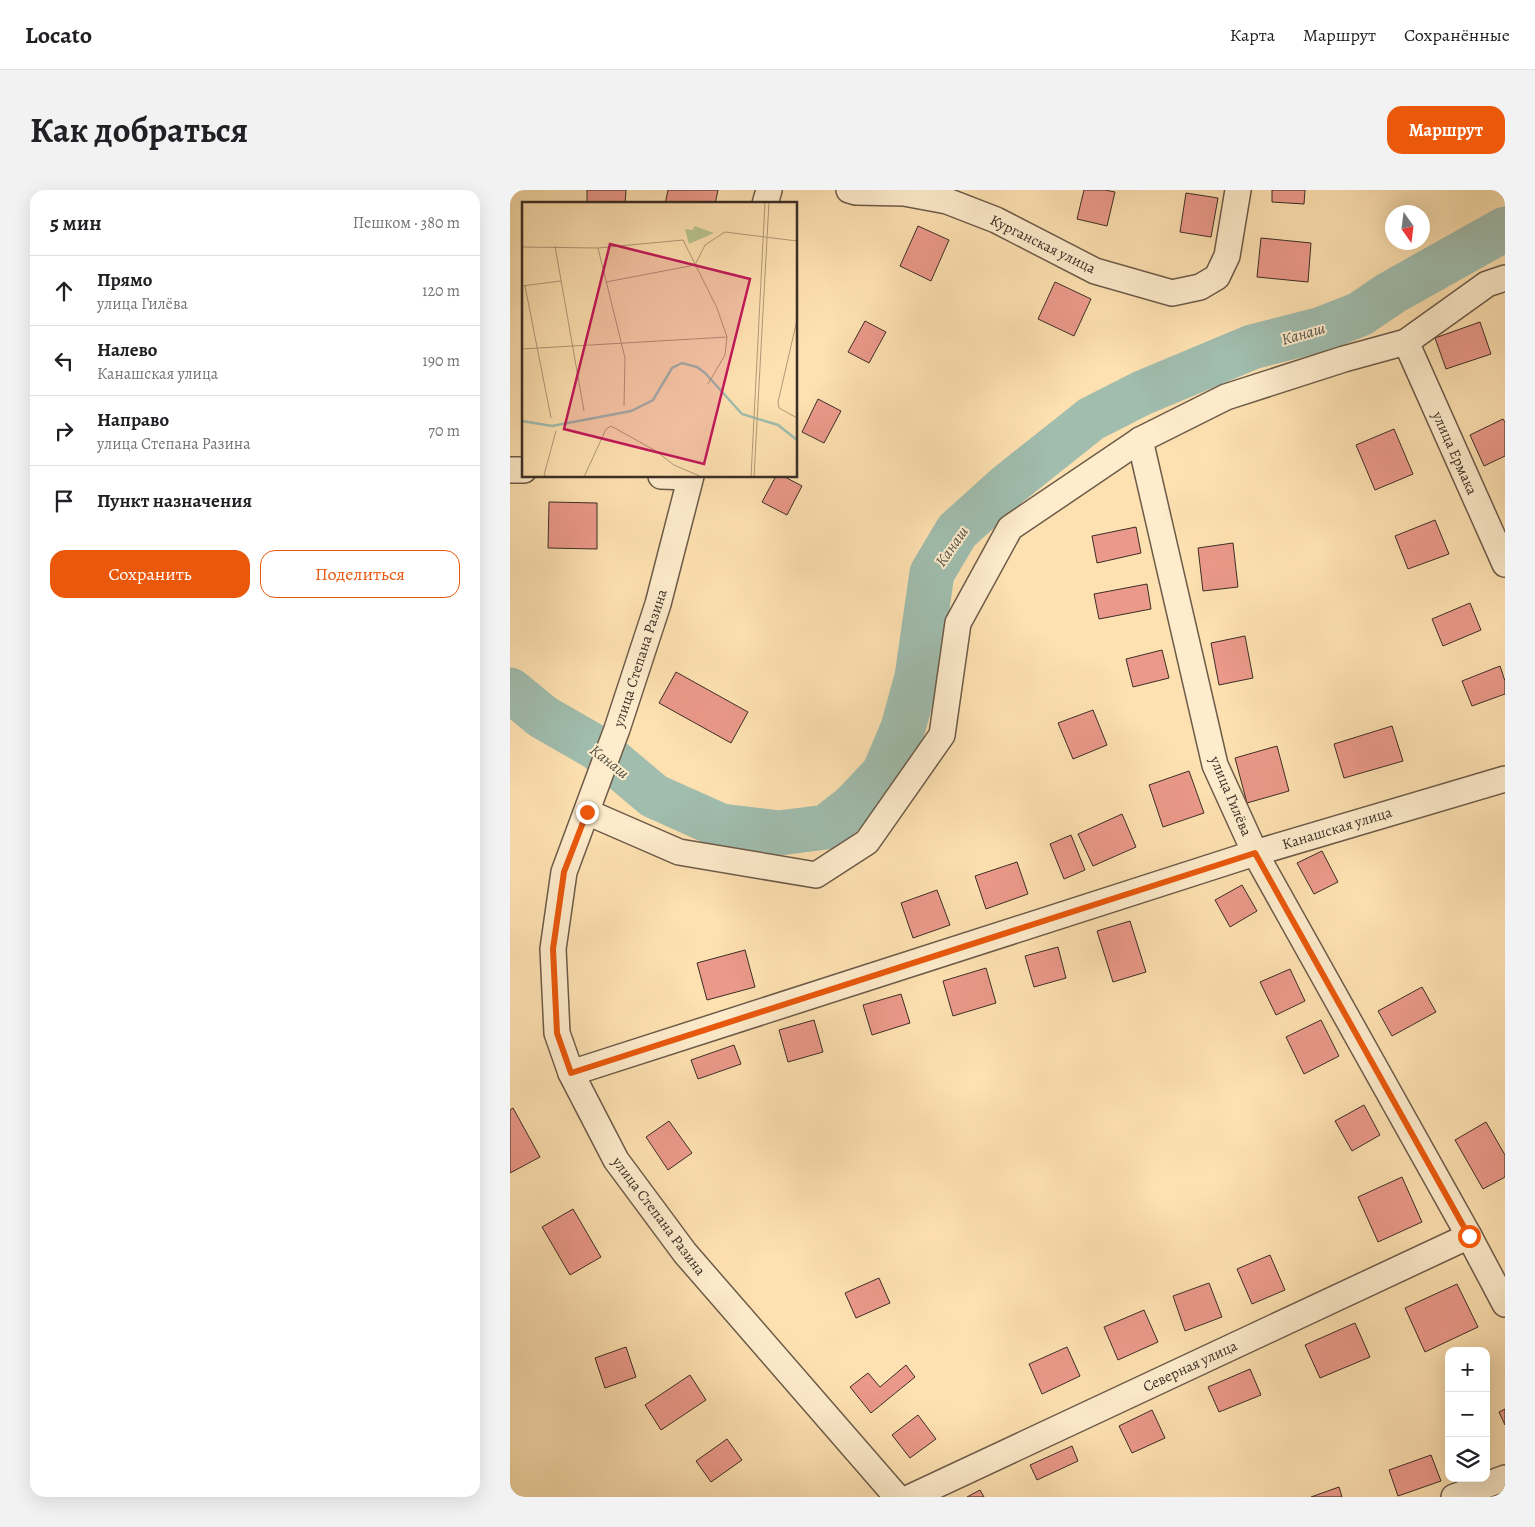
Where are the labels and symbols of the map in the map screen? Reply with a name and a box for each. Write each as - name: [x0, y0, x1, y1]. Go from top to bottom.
- inset map: [522, 202, 798, 478]
- north arrow: [1385, 205, 1430, 250]
- street label: Курганская улица: [987, 210, 1099, 278]
- water label: Канаш: [1279, 317, 1328, 351]
- street label: улица Ермака: [1427, 407, 1482, 498]
- water label: Канаш: [930, 522, 974, 571]
- street label: улица Степана Разина: [608, 586, 672, 731]
- water label: Канаш: [585, 739, 634, 784]
- street label: улица Гилёва: [1205, 752, 1257, 839]
- route end: [576, 801, 599, 824]
- street label: Канашская улица: [1280, 802, 1394, 854]
- street label: улица Степана Разина: [607, 1152, 710, 1280]
- route start: [1458, 1225, 1481, 1248]
- street label: Северная улица: [1140, 1335, 1240, 1397]

